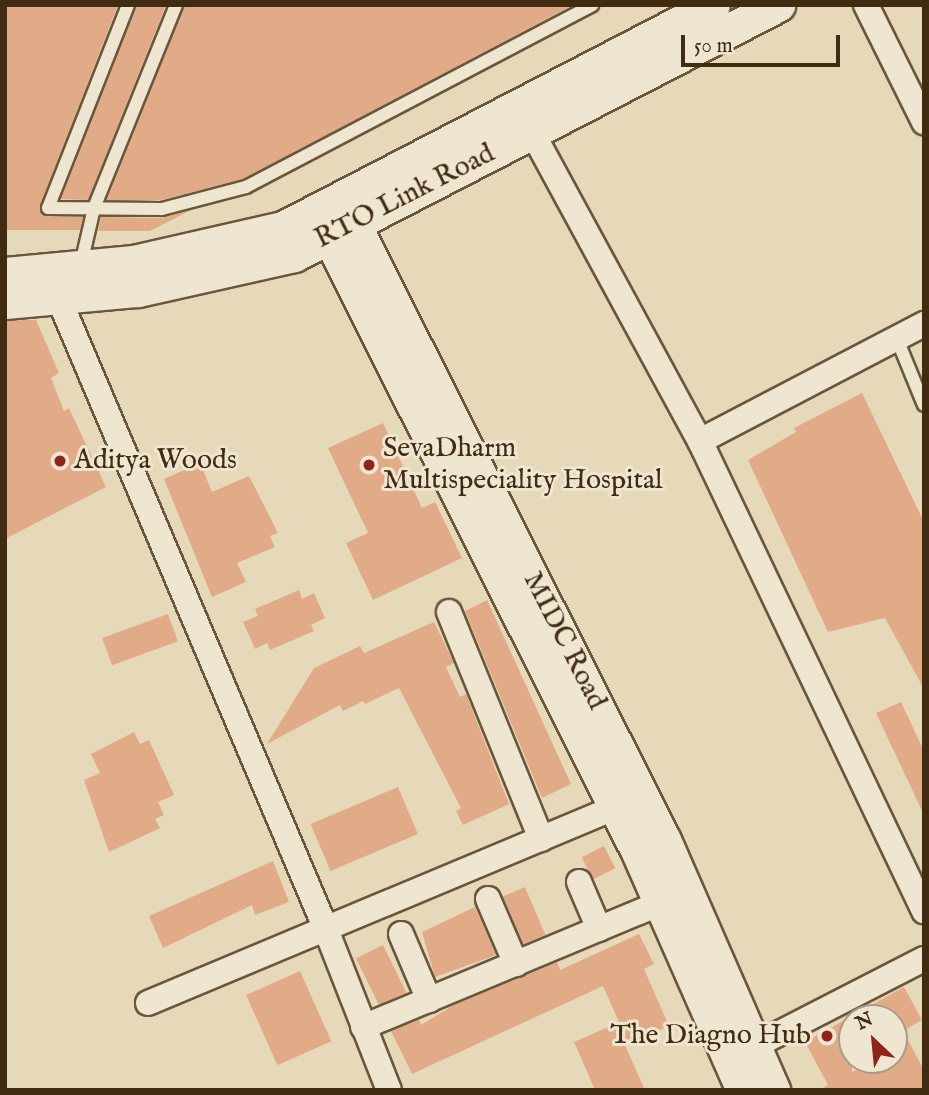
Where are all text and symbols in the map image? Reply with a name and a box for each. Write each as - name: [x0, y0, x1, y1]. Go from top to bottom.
- scale bar: [684, 21, 843, 65]
- text: 50 m: [694, 33, 733, 60]
- street label: RTO Link Road: [310, 137, 500, 257]
- place label: SevaDharm Multispeciality Hospital: [383, 432, 663, 498]
- place label: Aditya Woods: [74, 444, 237, 478]
- marker: Aditya Woods: [52, 453, 68, 469]
- marker: SevaDharm Multispeciality Hospital: [361, 457, 377, 473]
- street label: MIDC Road: [515, 566, 613, 716]
- north arrow: [838, 1004, 908, 1074]
- text: N: [852, 1008, 877, 1036]
- place label: The Diagno Hub: [610, 1019, 811, 1053]
- marker: The Diagno Hub: [817, 1026, 837, 1046]

